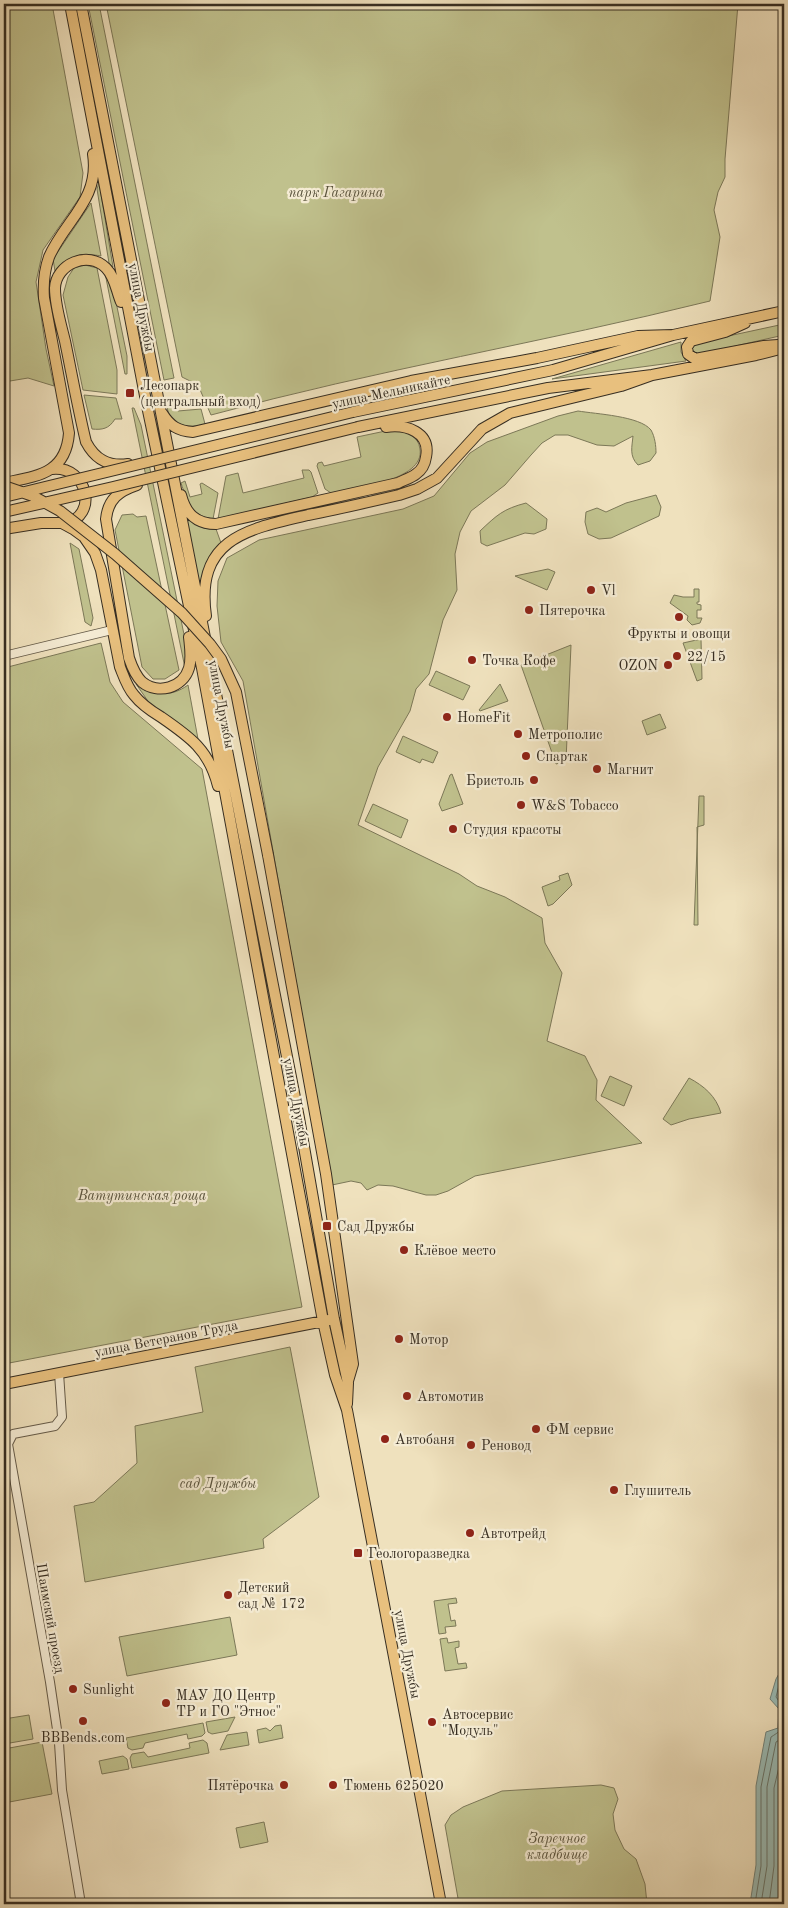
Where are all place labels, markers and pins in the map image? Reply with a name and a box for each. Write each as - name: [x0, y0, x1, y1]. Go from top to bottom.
- place label: Лесопарк (центральный вход): [140, 379, 261, 409]
- marker: Лесопарк (центральный вход): [124, 387, 136, 399]
- marker: Vl: [585, 584, 597, 596]
- place label: Vl: [601, 584, 616, 598]
- marker: Пятерочка: [523, 604, 535, 616]
- place label: Пятерочка: [539, 604, 606, 618]
- marker: Фрукты и овощи: [673, 611, 685, 623]
- place label: Фрукты и овощи: [627, 627, 731, 641]
- marker: 22/15: [671, 650, 683, 662]
- place label: 22/15: [687, 650, 726, 664]
- marker: Точка Кофе: [466, 654, 478, 666]
- place label: Точка Кофе: [482, 654, 556, 669]
- place label: OZON: [618, 659, 658, 673]
- marker: OZON: [662, 659, 674, 671]
- marker: HomeFit: [441, 711, 453, 723]
- place label: HomeFit: [457, 711, 511, 725]
- marker: Метрополис: [512, 728, 524, 740]
- place label: Метрополис: [528, 728, 602, 742]
- marker: Спартак: [520, 750, 532, 762]
- place label: Спартак: [536, 750, 588, 764]
- marker: Магнит: [591, 763, 603, 775]
- place label: Магнит: [607, 763, 654, 777]
- place label: Бристоль: [466, 774, 524, 788]
- marker: Бристоль: [528, 774, 540, 786]
- marker: W&S Tobacco: [515, 799, 527, 811]
- place label: W&S Tobacco: [531, 799, 619, 813]
- marker: Студия красоты: [447, 823, 459, 835]
- place label: Студия красоты: [463, 823, 561, 837]
- marker: Сад Дружбы: [321, 1220, 333, 1232]
- place label: Сад Дружбы: [337, 1220, 415, 1234]
- marker: Клёвое место: [398, 1244, 410, 1256]
- place label: Клёвое место: [414, 1244, 496, 1258]
- marker: Мотор: [393, 1333, 405, 1345]
- place label: Мотор: [409, 1333, 448, 1347]
- marker: Автомотив: [401, 1390, 413, 1402]
- place label: Автомотив: [417, 1390, 484, 1404]
- marker: ФМ сервис: [530, 1423, 542, 1435]
- place label: ФМ сервис: [546, 1423, 614, 1437]
- marker: Автобаня: [379, 1433, 391, 1445]
- place label: Автобаня: [395, 1433, 455, 1447]
- marker: Реновод: [465, 1439, 477, 1451]
- place label: Реновод: [481, 1439, 531, 1453]
- marker: Глушитель: [608, 1484, 620, 1496]
- place label: Глушитель: [624, 1484, 692, 1498]
- marker: Автотрейд: [464, 1527, 476, 1539]
- place label: Автотрейд: [480, 1527, 546, 1541]
- marker: Геологоразведка: [352, 1547, 364, 1559]
- place label: Геологоразведка: [368, 1547, 470, 1561]
- place label: Детский сад № 172: [238, 1581, 305, 1611]
- marker: Детский сад № 172: [222, 1589, 234, 1601]
- marker: Sunlight: [67, 1683, 79, 1695]
- place label: Sunlight: [83, 1683, 134, 1697]
- place label: МАУ ДО Центр ТР и ГО "Этнос": [176, 1689, 281, 1719]
- marker: МАУ ДО Центр ТР и ГО "Этнос": [160, 1697, 172, 1709]
- place label: Автосервис "Модуль": [442, 1708, 513, 1738]
- marker: BBBends.com: [77, 1715, 89, 1727]
- marker: Автосервис "Модуль": [426, 1716, 438, 1728]
- place label: BBBends.com: [41, 1731, 125, 1745]
- place label: Пятёрочка: [208, 1779, 274, 1793]
- marker: Пятёрочка: [278, 1779, 290, 1791]
- marker: Тюмень 625020: [327, 1779, 339, 1791]
- place label: Тюмень 625020: [343, 1779, 444, 1793]

